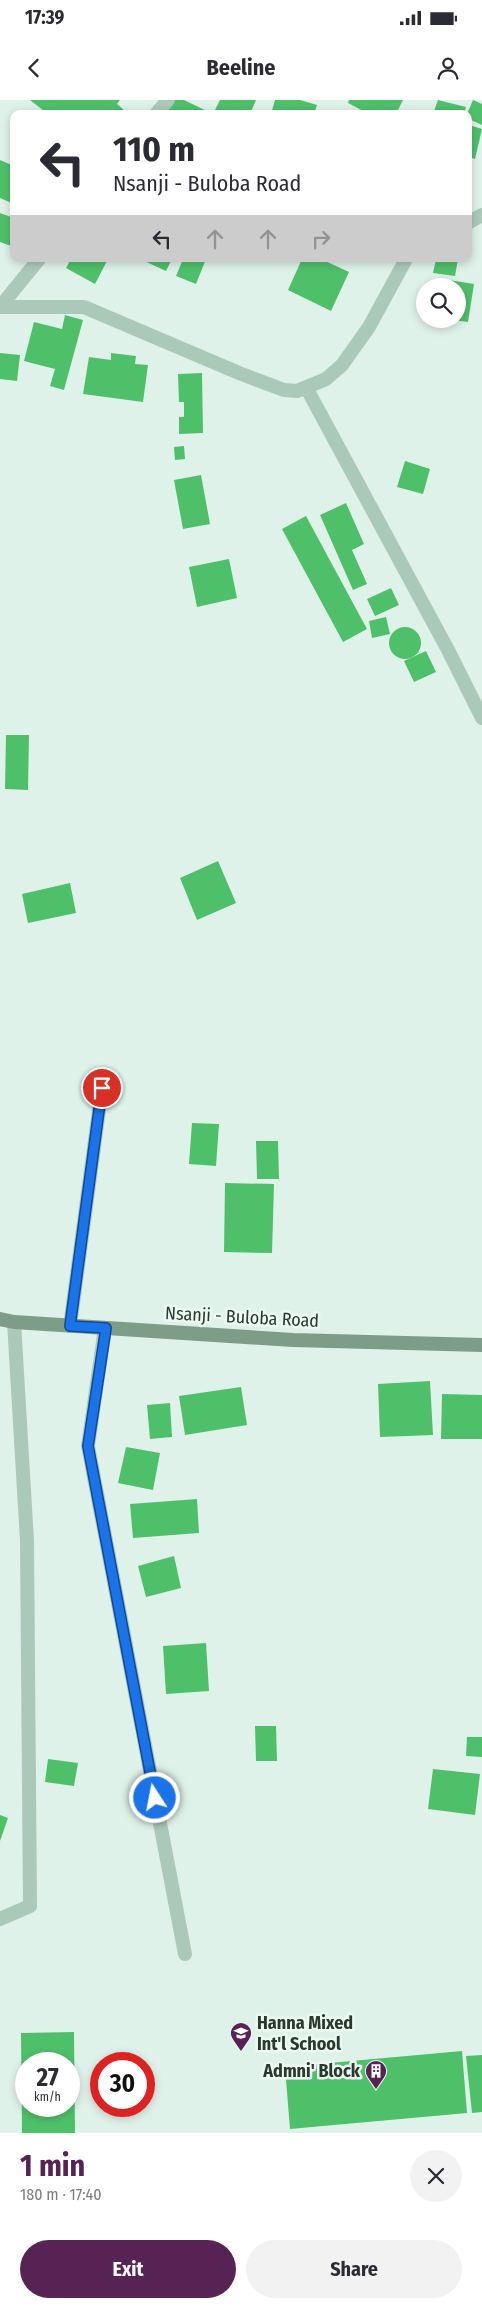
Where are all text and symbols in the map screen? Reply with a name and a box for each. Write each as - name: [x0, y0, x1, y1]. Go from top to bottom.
- text: 17:39: [25, 6, 64, 29]
- icon: back: [20, 54, 48, 82]
- text: Beeline: [207, 54, 276, 81]
- icon: person: [434, 54, 462, 82]
- text: 110 m: [113, 128, 195, 170]
- icon: left: [30, 130, 95, 195]
- text: Nsanji - Buloba Road: [113, 170, 301, 197]
- icon: left: [148, 225, 176, 253]
- icon: ahead: [201, 225, 229, 253]
- icon: ahead: [254, 225, 282, 253]
- icon: right: [307, 225, 335, 253]
- map controls: [416, 278, 466, 328]
- button: search: [416, 278, 466, 328]
- pin: [81, 1067, 123, 1109]
- icon: arrive: [88, 1074, 116, 1102]
- street label: Nsanji - Buloba Road: [164, 1302, 320, 1332]
- position arrow: [128, 1771, 180, 1823]
- place label: Hanna Mixed Int'l School: [257, 2012, 353, 2055]
- school or university icon: Hanna Mixed Int'l School: [229, 2021, 253, 2052]
- speed limit sign: 30: [90, 2052, 155, 2117]
- building icon: Admni' Block: [364, 2059, 388, 2090]
- place label: Admni' Block: [262, 2060, 361, 2082]
- text: 27: [36, 2063, 59, 2093]
- text: km/h: [34, 2090, 61, 2104]
- text: 1 min: [20, 2148, 85, 2184]
- button: close: [410, 2150, 462, 2202]
- text: 180 m · 17:40: [20, 2185, 102, 2204]
- button: Exit: [20, 2240, 236, 2298]
- button: Share: [246, 2240, 462, 2298]

